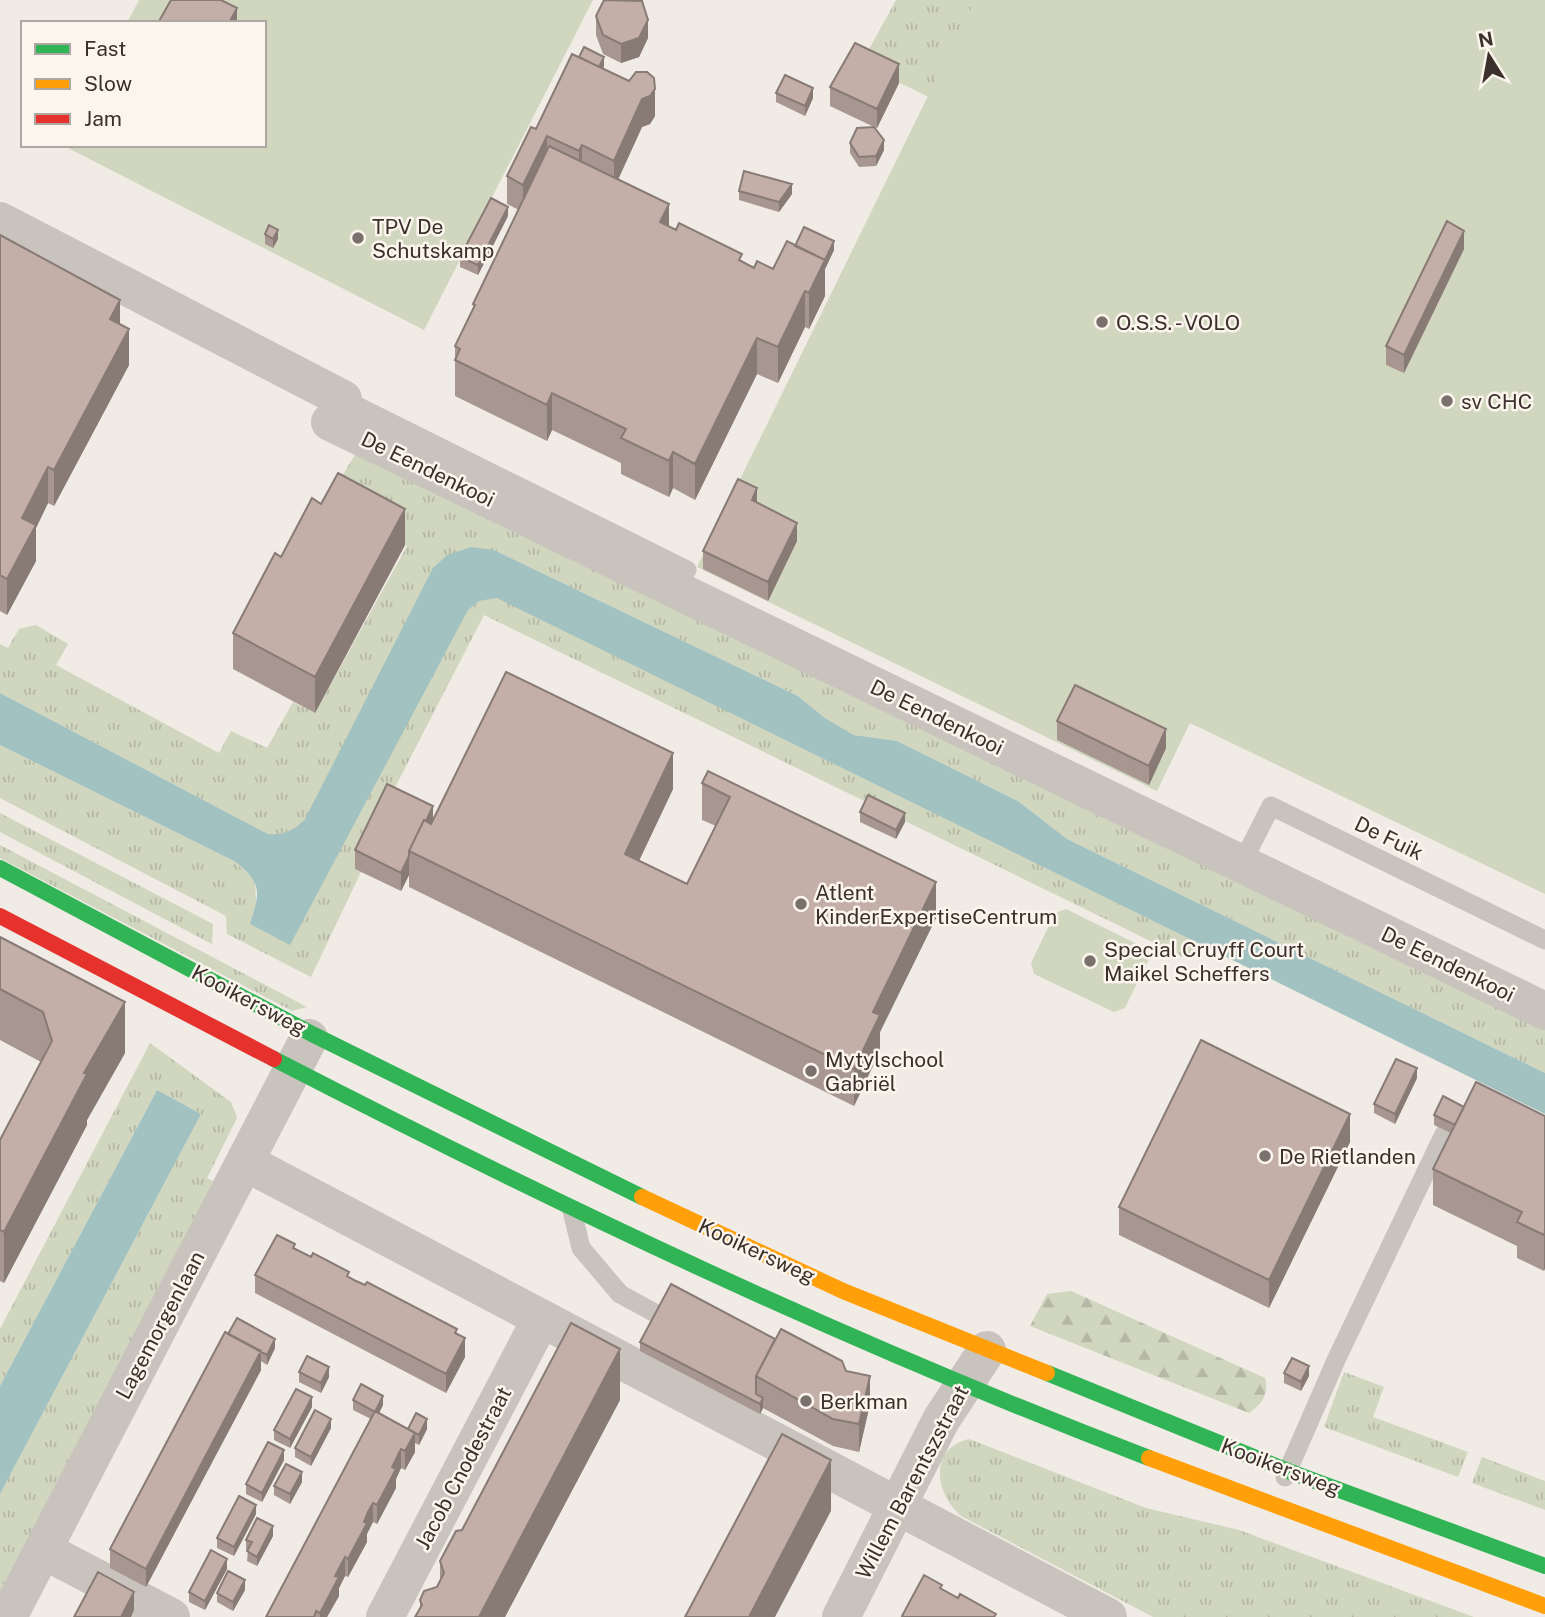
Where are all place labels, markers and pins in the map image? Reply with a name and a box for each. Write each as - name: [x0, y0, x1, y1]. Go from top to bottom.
- place label: TPV De Schutskamp: [372, 214, 494, 263]
- marker: TPV De Schutskamp: [350, 230, 366, 246]
- place label: O.S.S. - VOLO: [1116, 310, 1240, 335]
- marker: O.S.S. - VOLO: [1094, 314, 1110, 330]
- place label: sv CHC: [1461, 389, 1532, 414]
- marker: sv CHC: [1439, 393, 1455, 409]
- place label: Atlent KinderExpertiseCentrum: [815, 880, 1057, 929]
- marker: Atlent KinderExpertiseCentrum: [793, 896, 809, 912]
- place label: Special Cruyff Court Maikel Scheffers: [1104, 937, 1304, 986]
- marker: Special Cruyff Court Maikel Scheffers: [1082, 953, 1098, 969]
- place label: Mytylschool Gabriël: [825, 1047, 944, 1096]
- marker: Mytylschool Gabriël: [803, 1063, 819, 1079]
- place label: De Rietlanden: [1279, 1144, 1416, 1169]
- marker: De Rietlanden: [1257, 1148, 1273, 1164]
- place label: Berkman: [820, 1389, 908, 1414]
- marker: Berkman: [798, 1393, 814, 1409]

